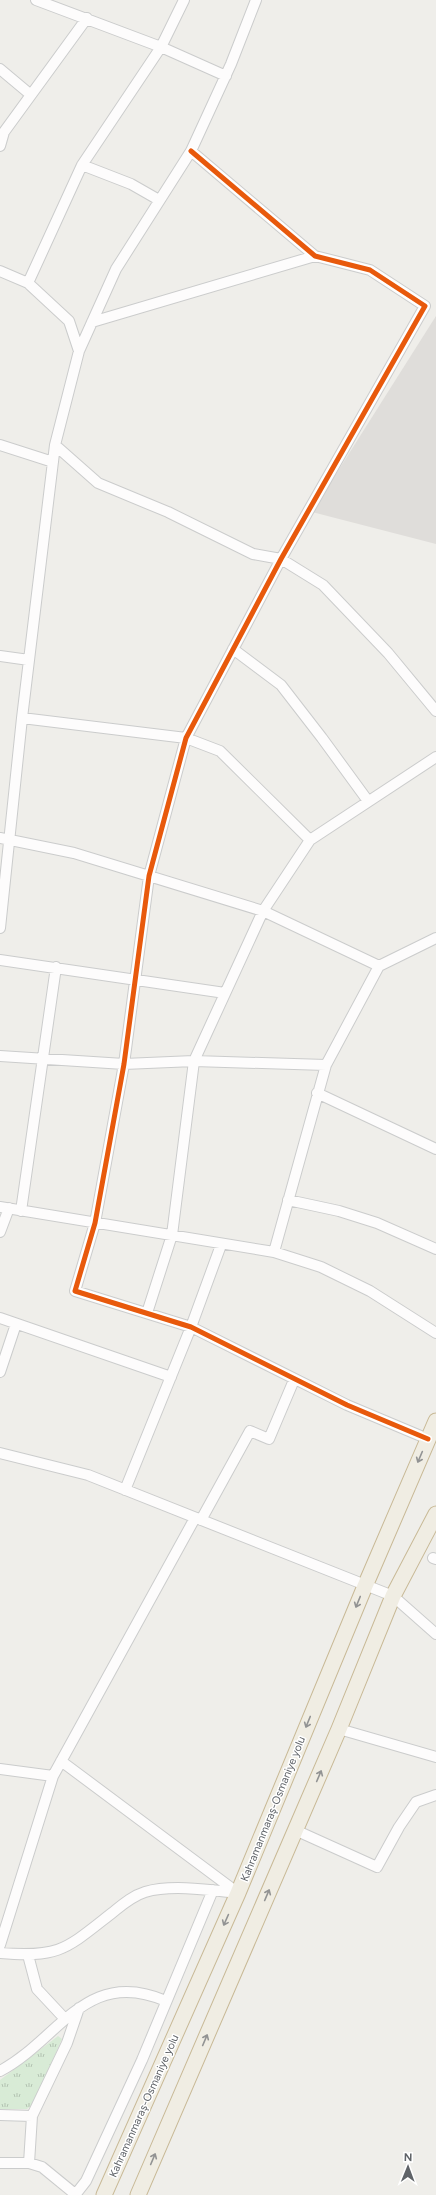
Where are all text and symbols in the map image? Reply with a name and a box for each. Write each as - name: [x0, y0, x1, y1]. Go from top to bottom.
- one-way arrow: [416, 1451, 424, 1463]
- one-way arrow: [354, 1596, 361, 1608]
- one-way arrow: [304, 1716, 312, 1728]
- street label: Kahramanmaraş-Osmaniye yolu: [238, 1735, 308, 1883]
- one-way arrow: [316, 1770, 323, 1782]
- one-way arrow: [264, 1889, 272, 1901]
- one-way arrow: [222, 1914, 230, 1926]
- street label: Kahramanmaraş-Osmaniye yolu: [107, 2032, 181, 2180]
- one-way arrow: [201, 2034, 209, 2046]
- north arrow: [388, 2147, 428, 2187]
- text: N: [404, 2151, 413, 2164]
- one-way arrow: [150, 2154, 157, 2166]

